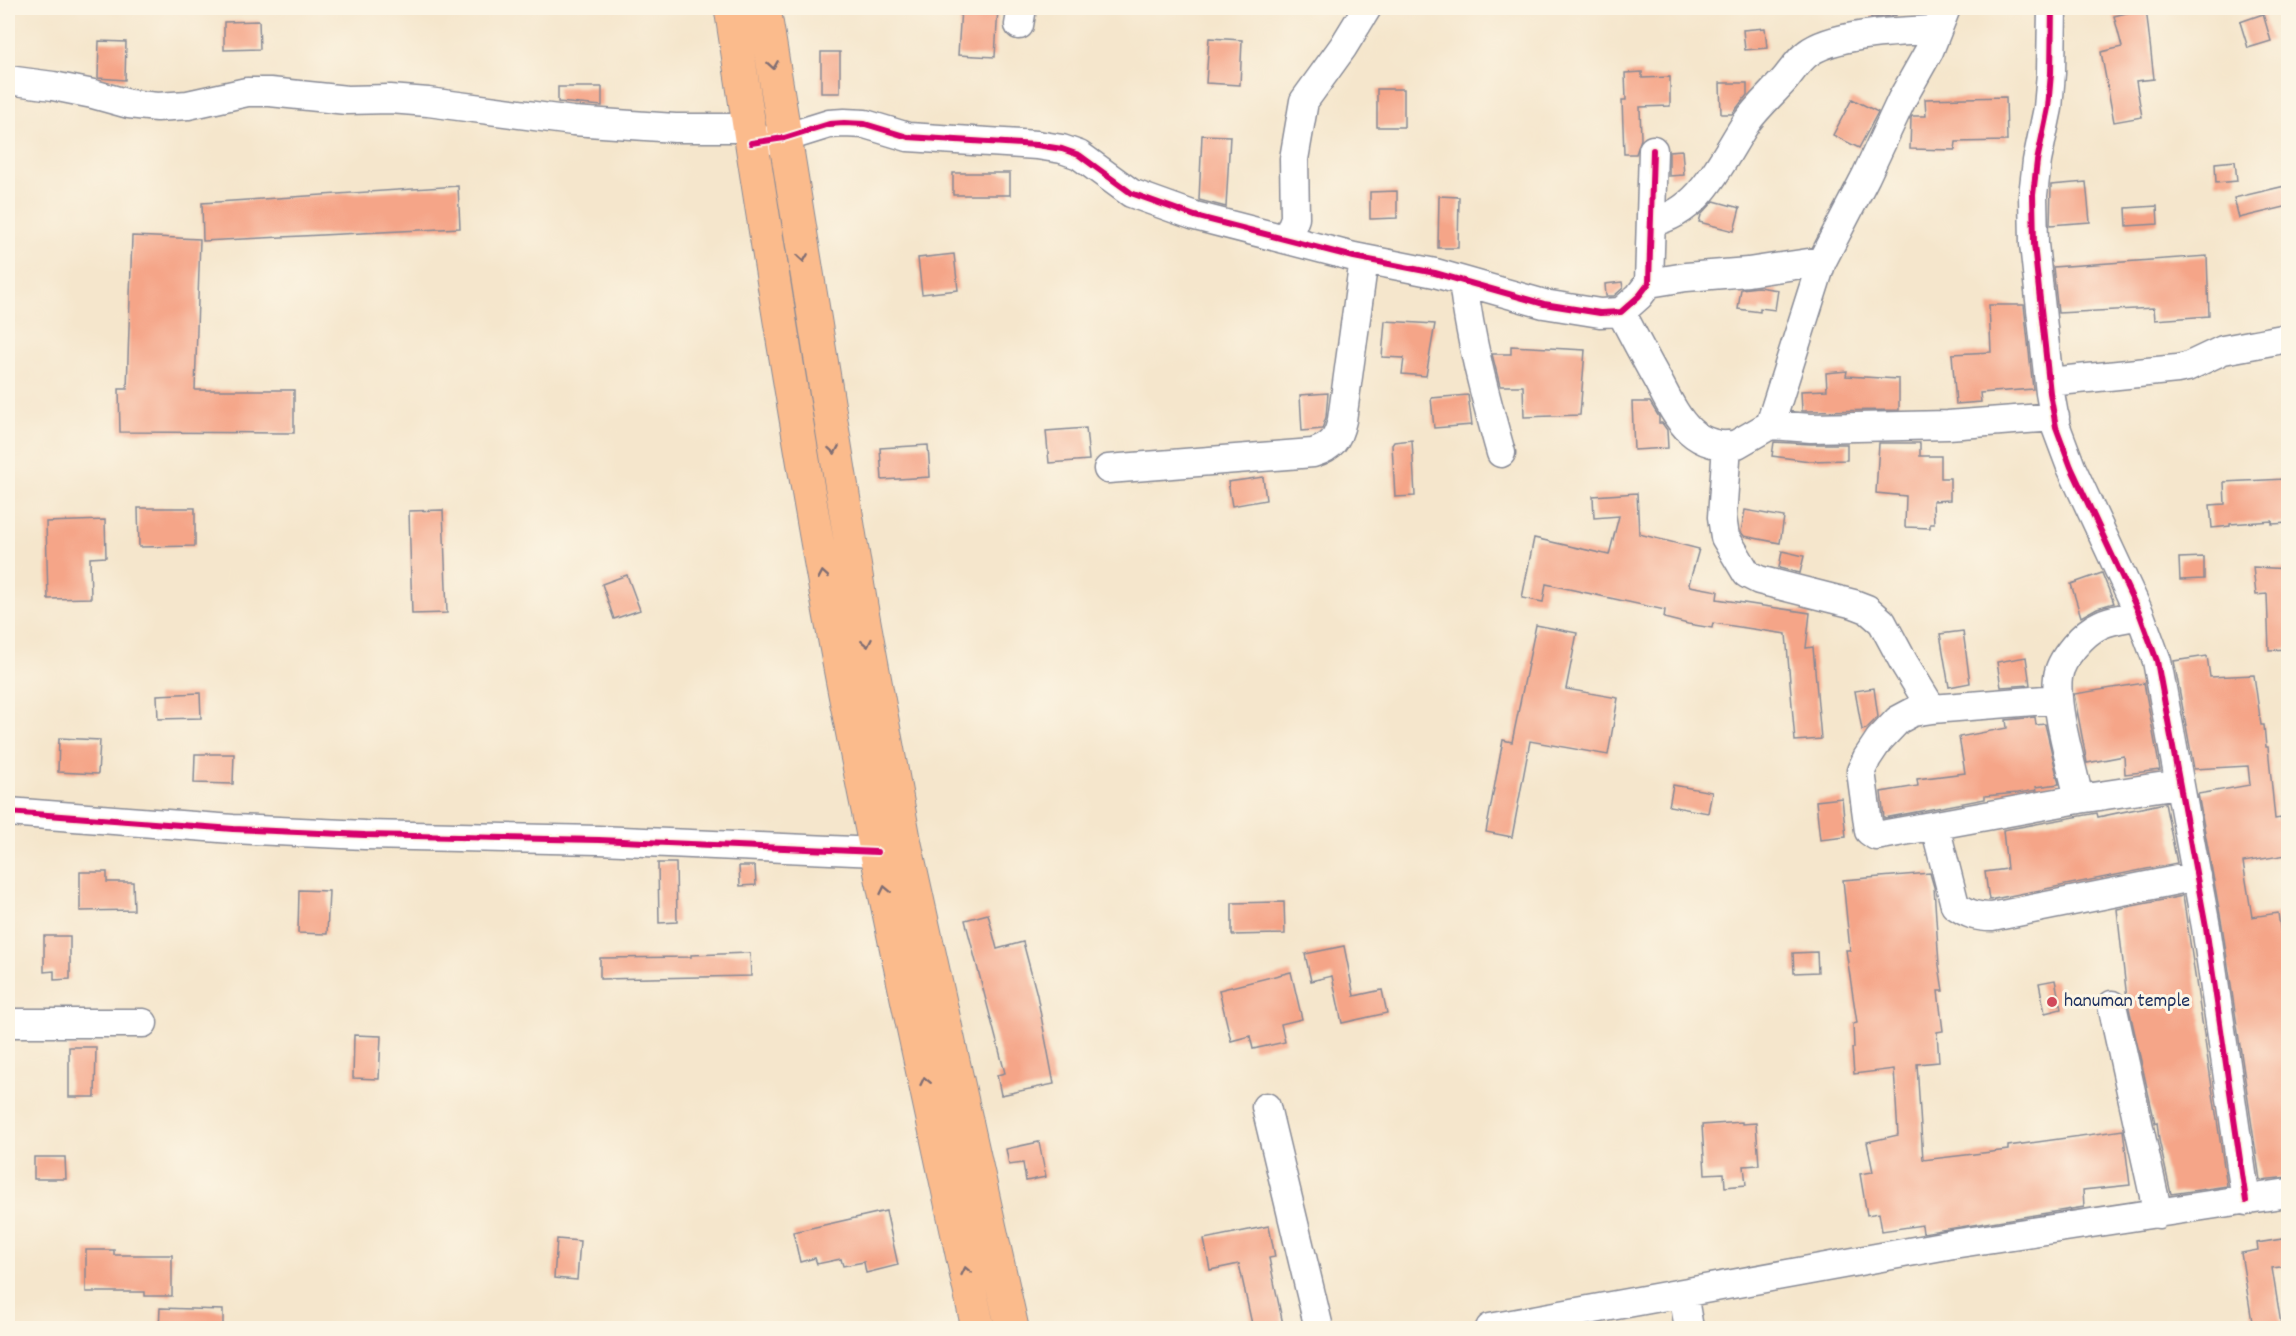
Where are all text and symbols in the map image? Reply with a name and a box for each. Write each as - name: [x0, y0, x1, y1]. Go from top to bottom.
- one-way arrow: [766, 61, 778, 70]
- one-way arrow: [796, 253, 809, 263]
- one-way arrow: [827, 445, 840, 455]
- one-way arrow: [817, 570, 830, 580]
- one-way arrow: [861, 638, 873, 647]
- one-way arrow: [879, 885, 892, 895]
- place label: hanuman temple: [2064, 988, 2190, 1016]
- marker: hanuman temple: [2045, 995, 2059, 1009]
- one-way arrow: [919, 1076, 932, 1086]
- one-way arrow: [960, 1267, 973, 1277]

